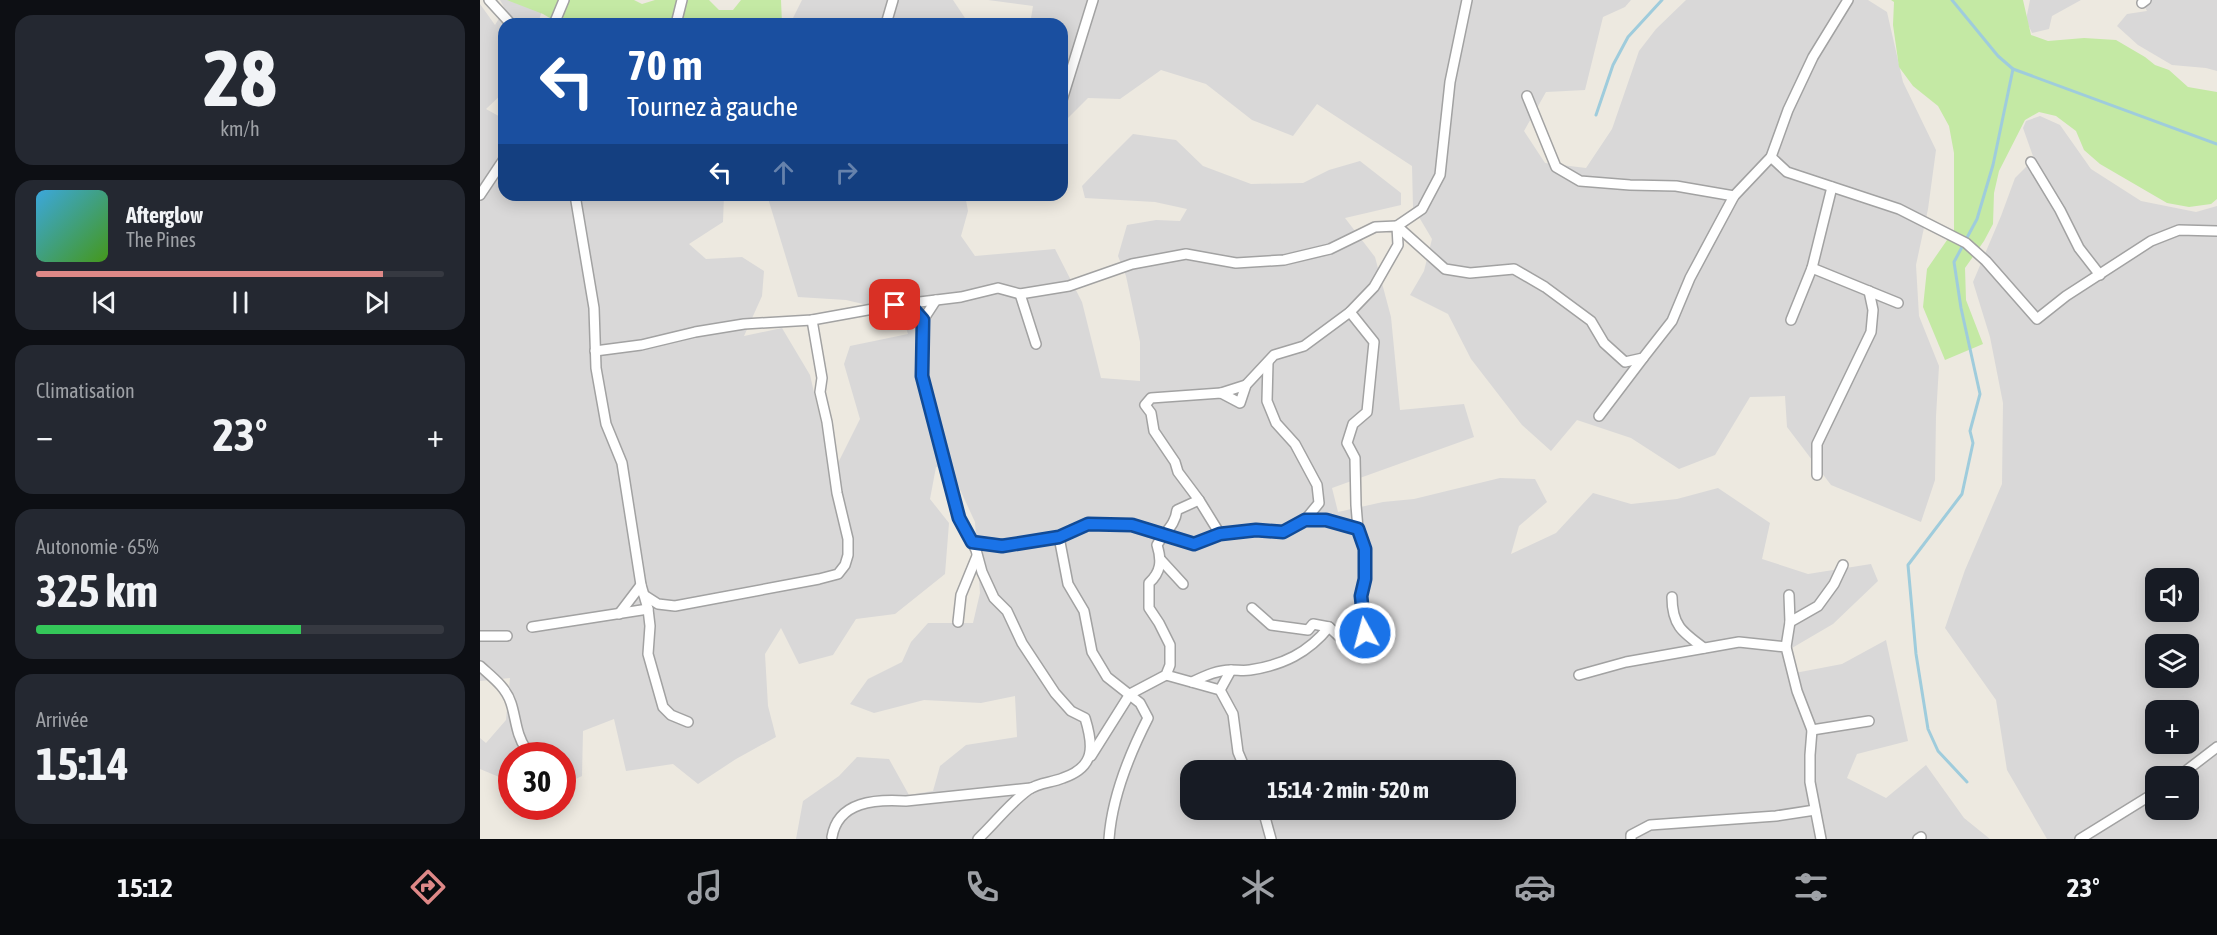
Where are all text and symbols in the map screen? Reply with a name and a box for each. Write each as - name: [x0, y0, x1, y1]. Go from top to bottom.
- text: 28: [203, 33, 277, 123]
- text: 70 m: [627, 41, 702, 89]
- icon: left: [528, 42, 606, 120]
- text: Tournez à gauche: [627, 91, 798, 122]
- text: km/h: [220, 117, 260, 140]
- icon: left: [704, 156, 737, 189]
- icon: ahead: [767, 156, 800, 189]
- icon: right: [830, 156, 863, 189]
- text: Afterglow: [126, 202, 203, 228]
- text: The Pines: [126, 228, 196, 251]
- pin: [869, 279, 920, 330]
- icon: previous: [88, 286, 121, 319]
- icon: pause: [224, 286, 257, 319]
- icon: next: [360, 286, 393, 319]
- icon: arrive: [878, 288, 911, 321]
- text: Climatisation: [36, 379, 135, 402]
- text: 23°: [213, 409, 267, 461]
- text: −: [36, 416, 53, 454]
- text: +: [427, 416, 444, 454]
- text: Autonomie · 65%: [36, 535, 159, 558]
- text: 325 km: [36, 565, 158, 617]
- map controls: [2145, 568, 2199, 820]
- button: sound: [2145, 568, 2199, 622]
- position arrow: [1333, 601, 1397, 665]
- button: layers: [2145, 634, 2199, 688]
- button: +: [2145, 700, 2199, 754]
- text: Arrivée: [36, 708, 88, 731]
- text: 15:14: [36, 738, 129, 790]
- speed limit sign: 30: [498, 742, 576, 820]
- button: −: [2145, 766, 2199, 820]
- text: 15:14 · 2 min · 520 m: [1267, 777, 1429, 803]
- icon: directions: [407, 866, 449, 908]
- icon: music: [684, 866, 726, 908]
- icon: phone: [961, 866, 1003, 908]
- icon: climate: [1237, 866, 1279, 908]
- icon: car: [1514, 866, 1556, 908]
- icon: filters: [1790, 866, 1832, 908]
- text: 15:12: [117, 872, 173, 903]
- text: 23°: [2067, 872, 2100, 903]

